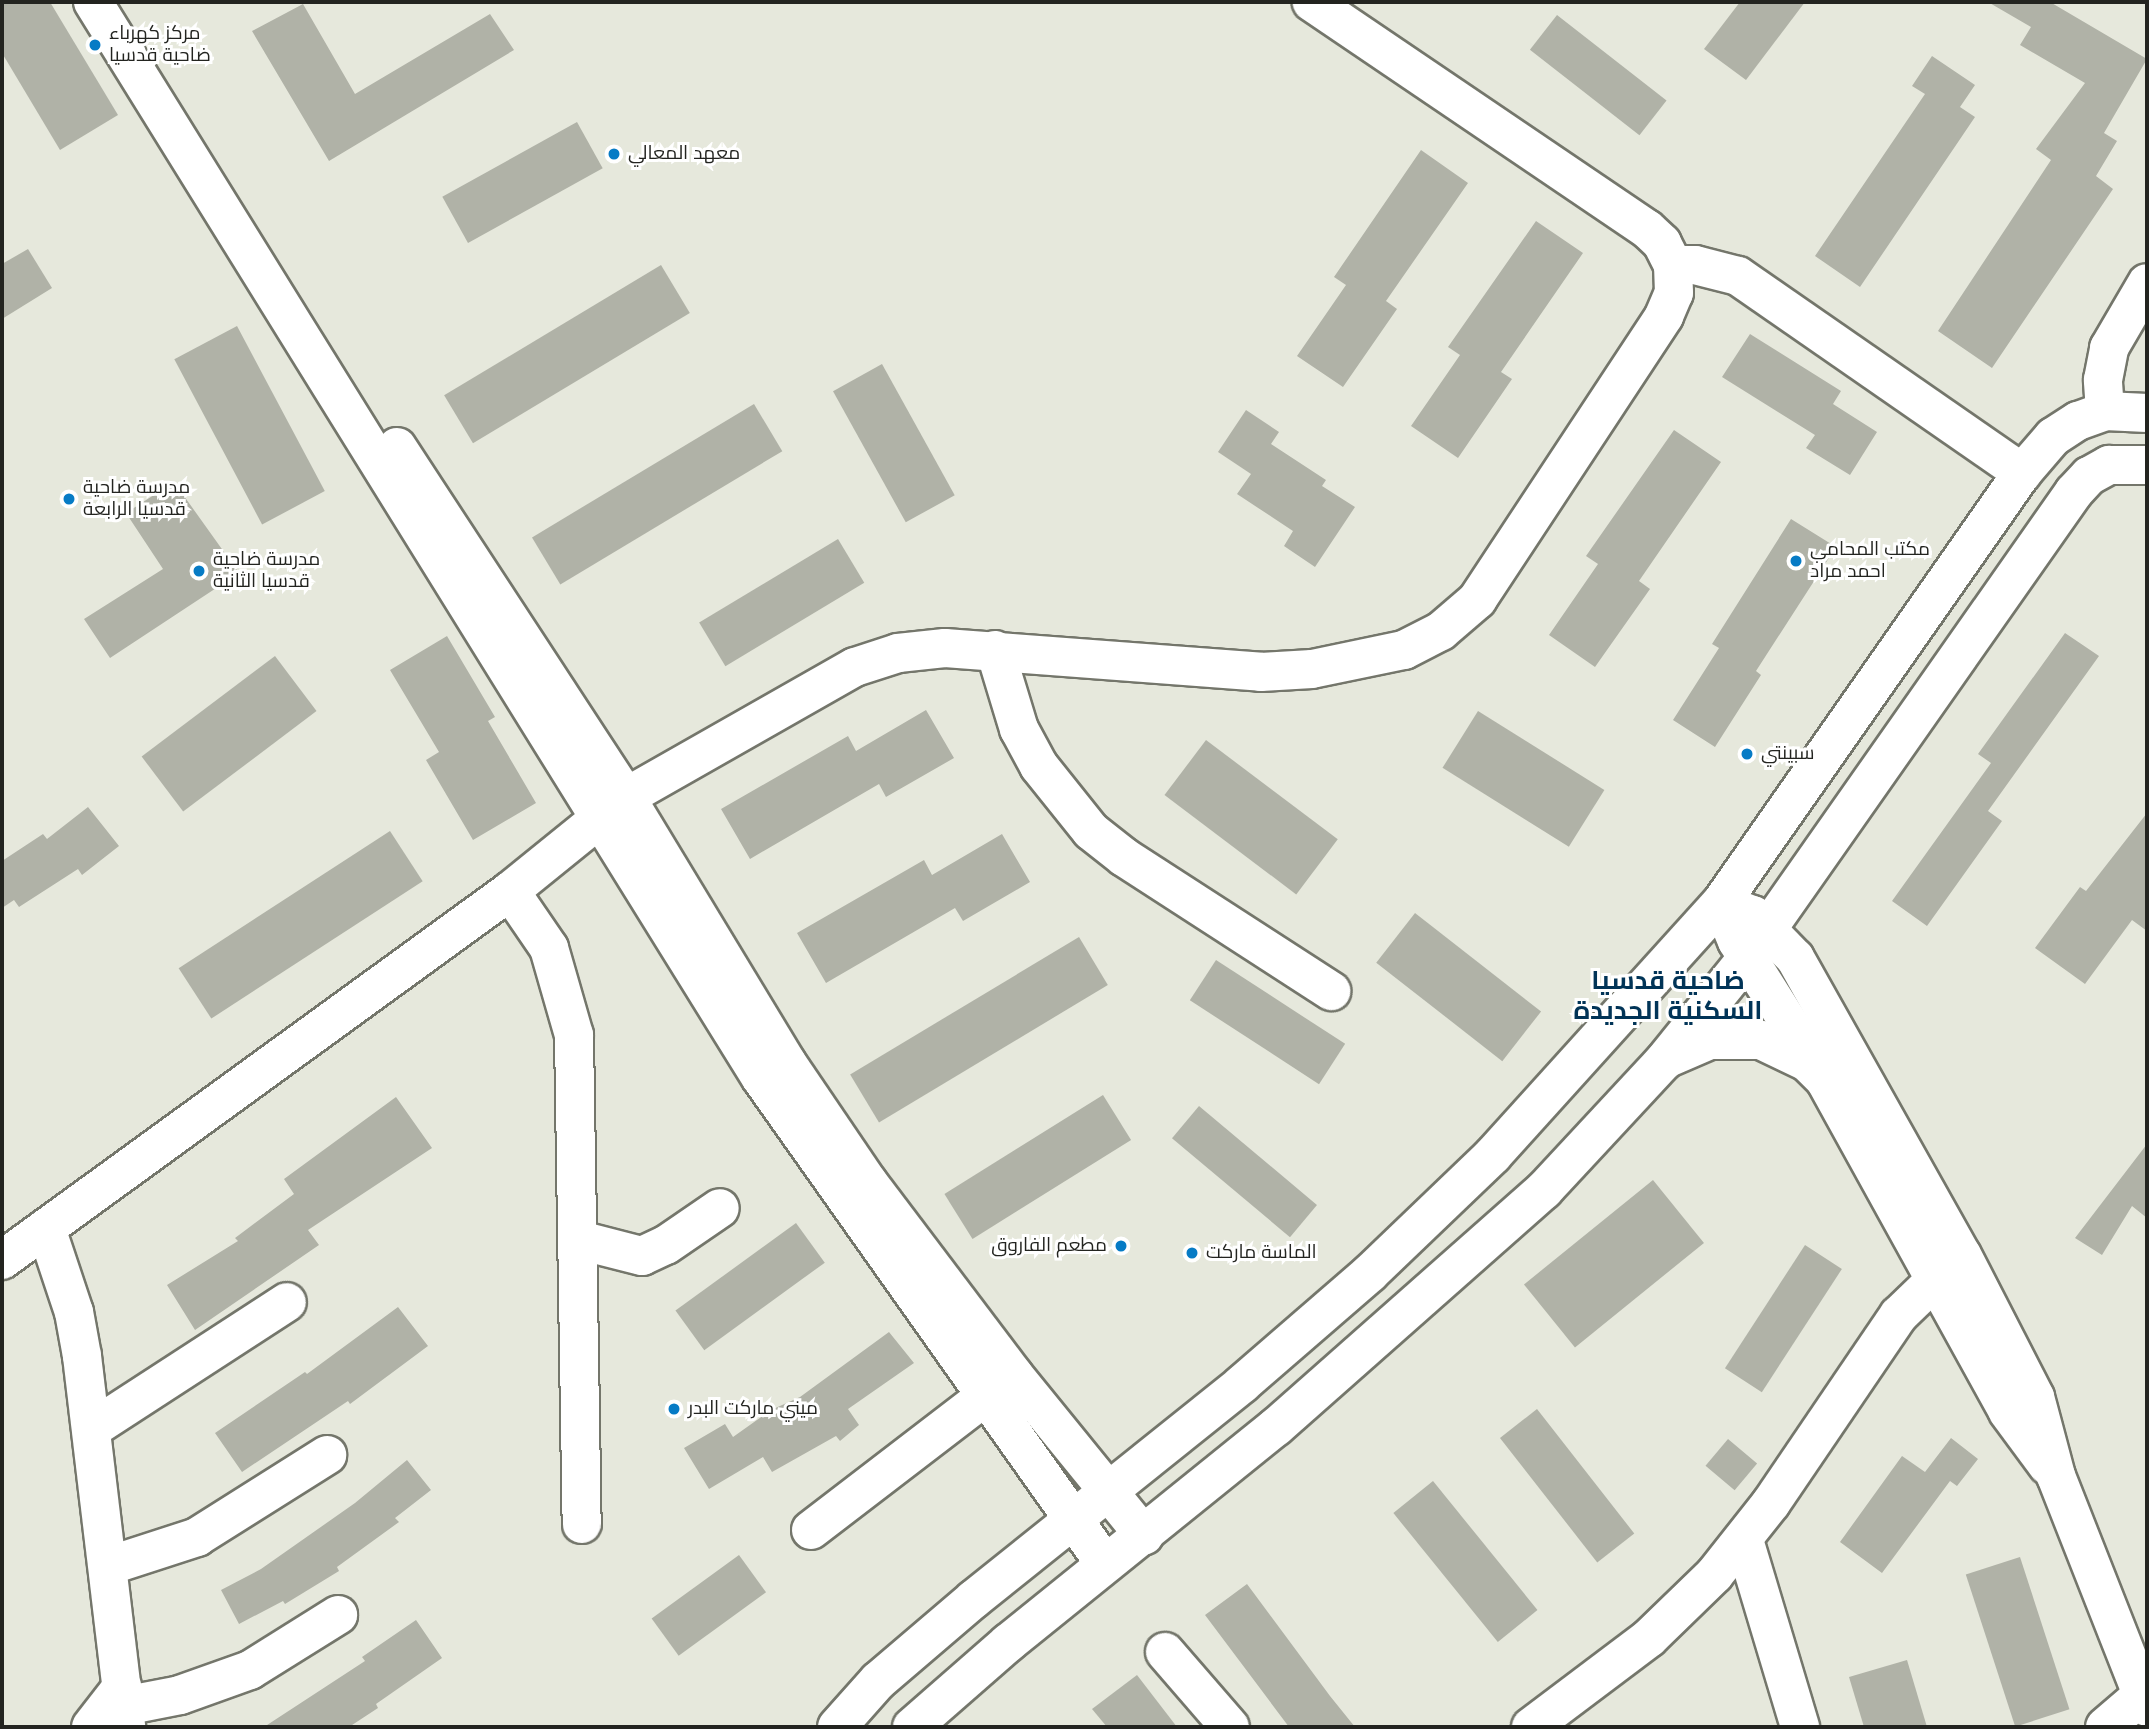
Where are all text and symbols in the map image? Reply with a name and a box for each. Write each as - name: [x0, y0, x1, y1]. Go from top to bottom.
- place label: مركز كهرباء ضاحية قدسيا: [109, 23, 211, 67]
- marker: مركز كهرباء ضاحية قدسيا: [87, 37, 103, 53]
- place label: معهد المعالي: [628, 143, 740, 165]
- marker: معهد المعالي: [606, 146, 622, 162]
- place label: مدرسة ضاحية قدسيا الرابعة: [83, 477, 190, 521]
- marker: مدرسة ضاحية قدسيا الرابعة: [61, 491, 77, 507]
- place label: مكتب المحامي احمد مراد: [1810, 539, 1930, 583]
- place label: مدرسة ضاحية قدسيا الثانية: [213, 549, 320, 593]
- marker: مكتب المحامي احمد مراد: [1788, 553, 1804, 569]
- marker: مدرسة ضاحية قدسيا الثانية: [191, 563, 207, 579]
- place label: سبينتي: [1761, 743, 1815, 765]
- marker: سبينتي: [1739, 746, 1755, 762]
- district label: ضاحية قدسيا السكنية الجديدة: [1574, 965, 1762, 1026]
- place label: مطعم الفاروق: [991, 1235, 1107, 1257]
- marker: مطعم الفاروق: [1113, 1238, 1129, 1254]
- place label: الماسة ماركت: [1206, 1242, 1317, 1264]
- marker: الماسة ماركت: [1184, 1245, 1200, 1261]
- place label: ميني ماركت البدر: [688, 1398, 818, 1420]
- marker: ميني ماركت البدر: [666, 1401, 682, 1417]

